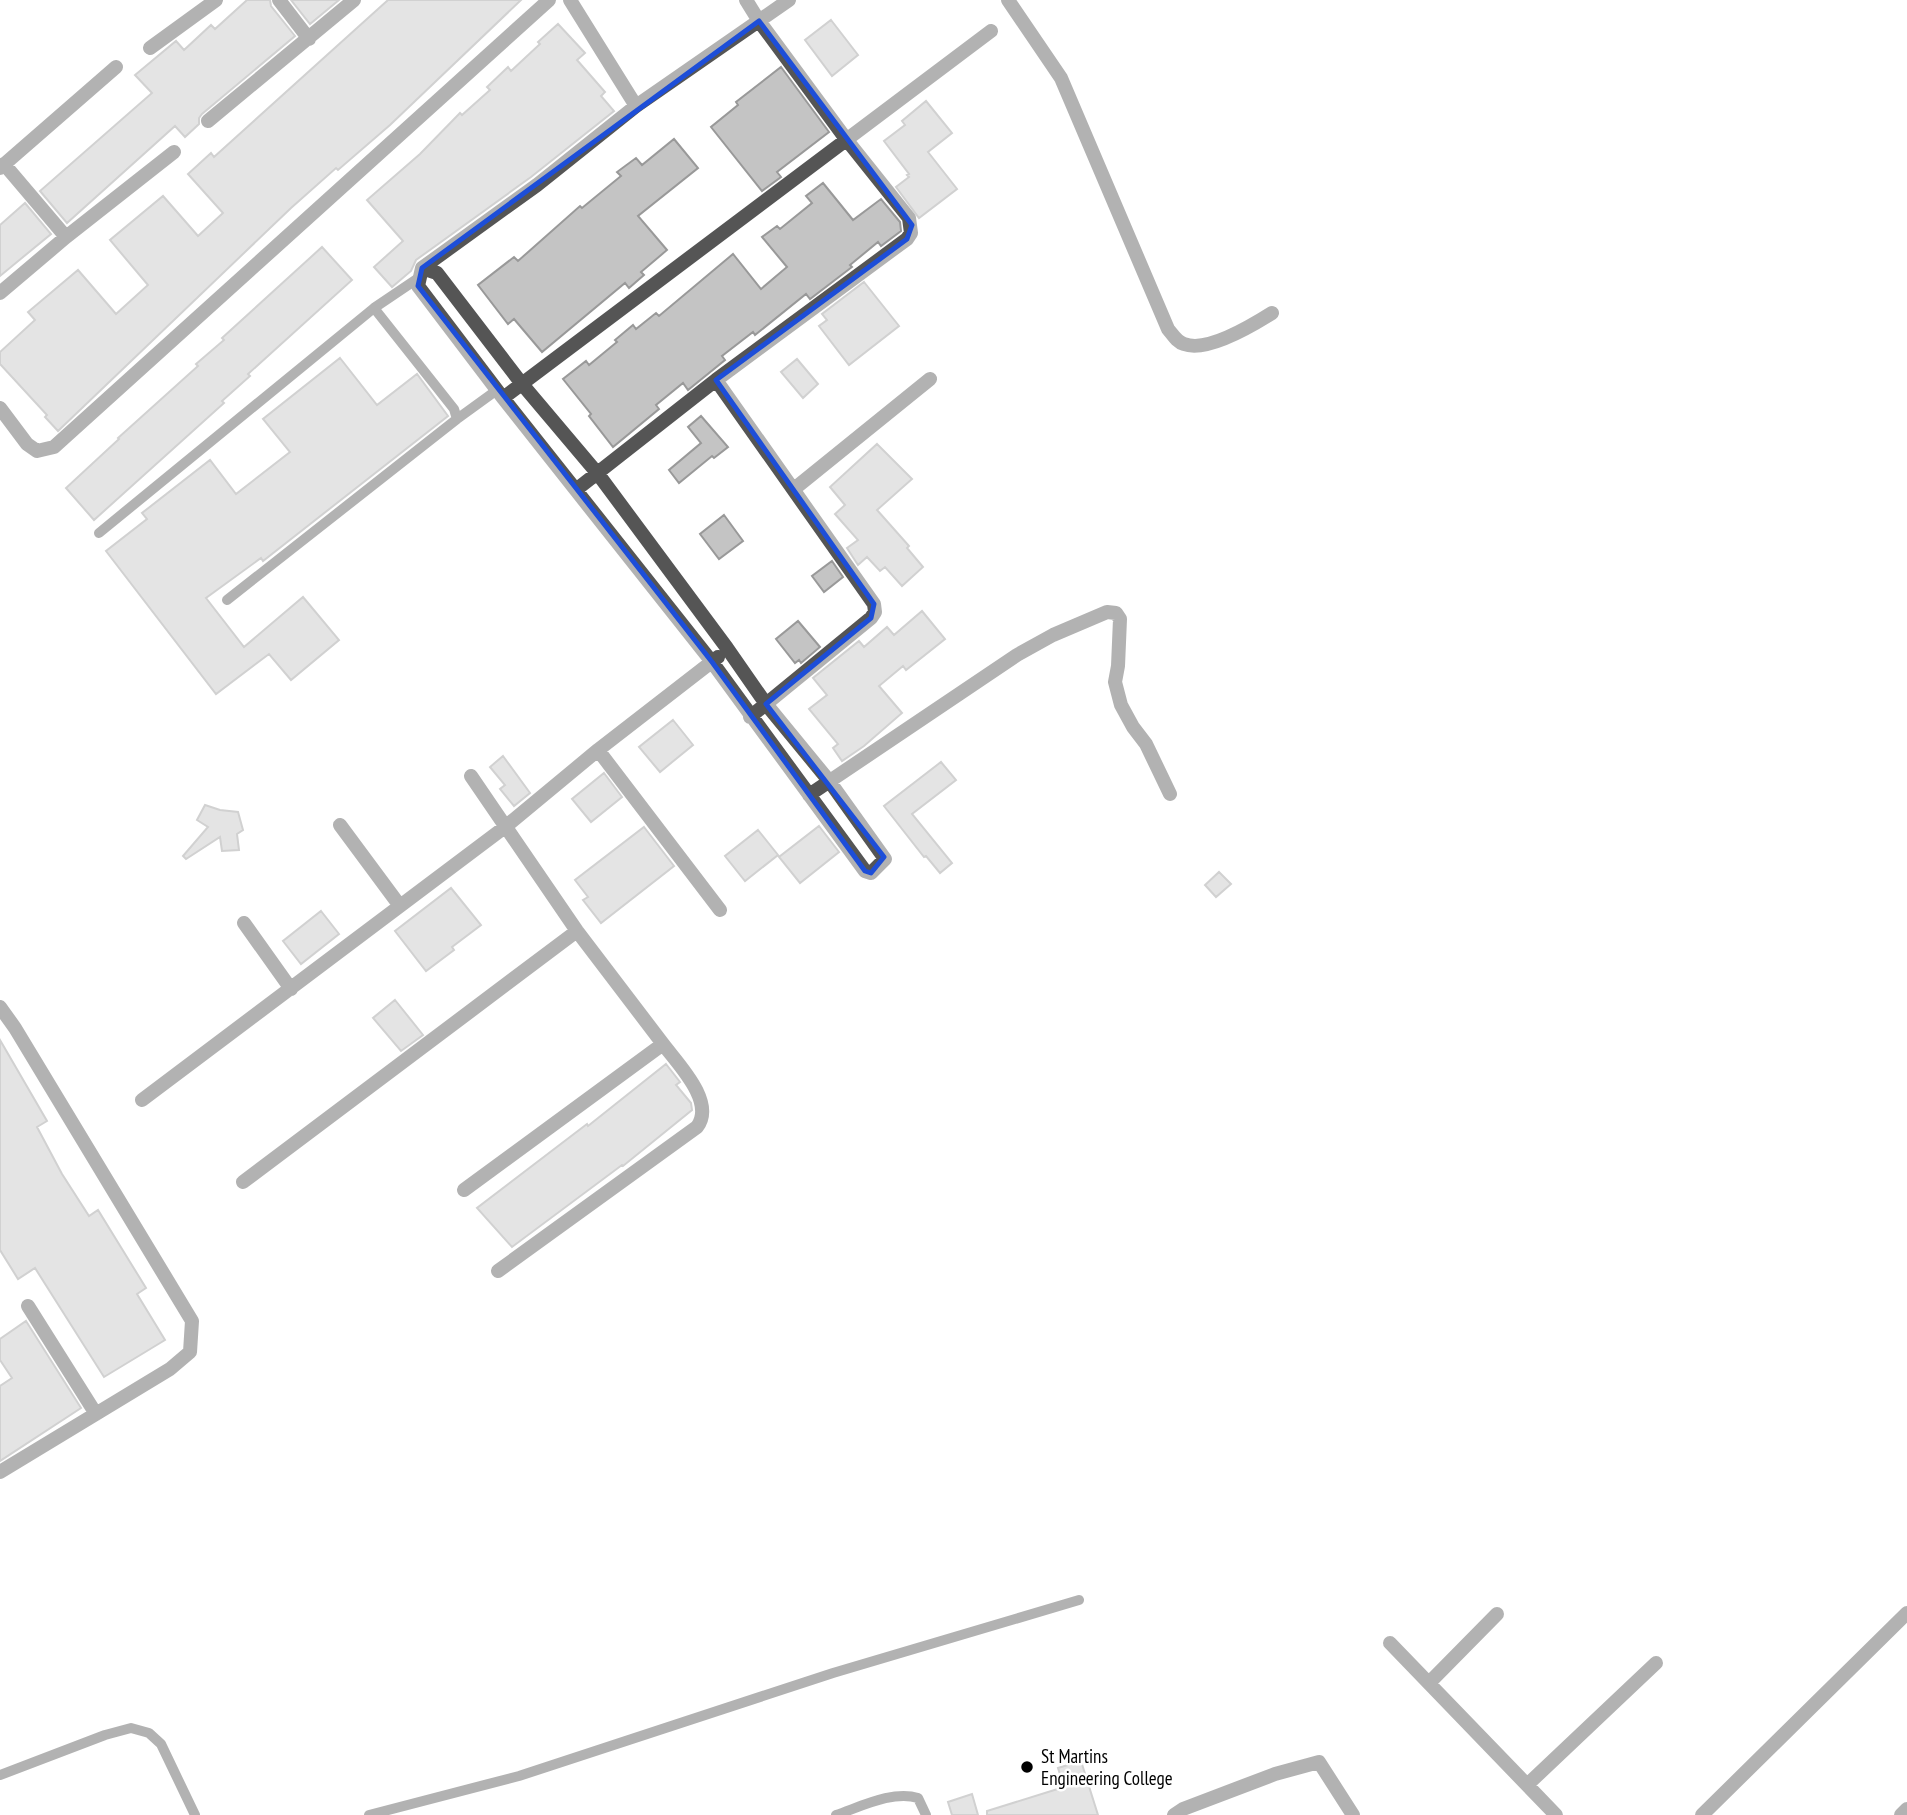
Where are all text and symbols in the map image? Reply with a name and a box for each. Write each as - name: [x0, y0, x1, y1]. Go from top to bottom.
- place label: St Martins Engineering College: [1041, 1744, 1173, 1790]
- marker: St Martins Engineering College: [1019, 1759, 1035, 1775]

